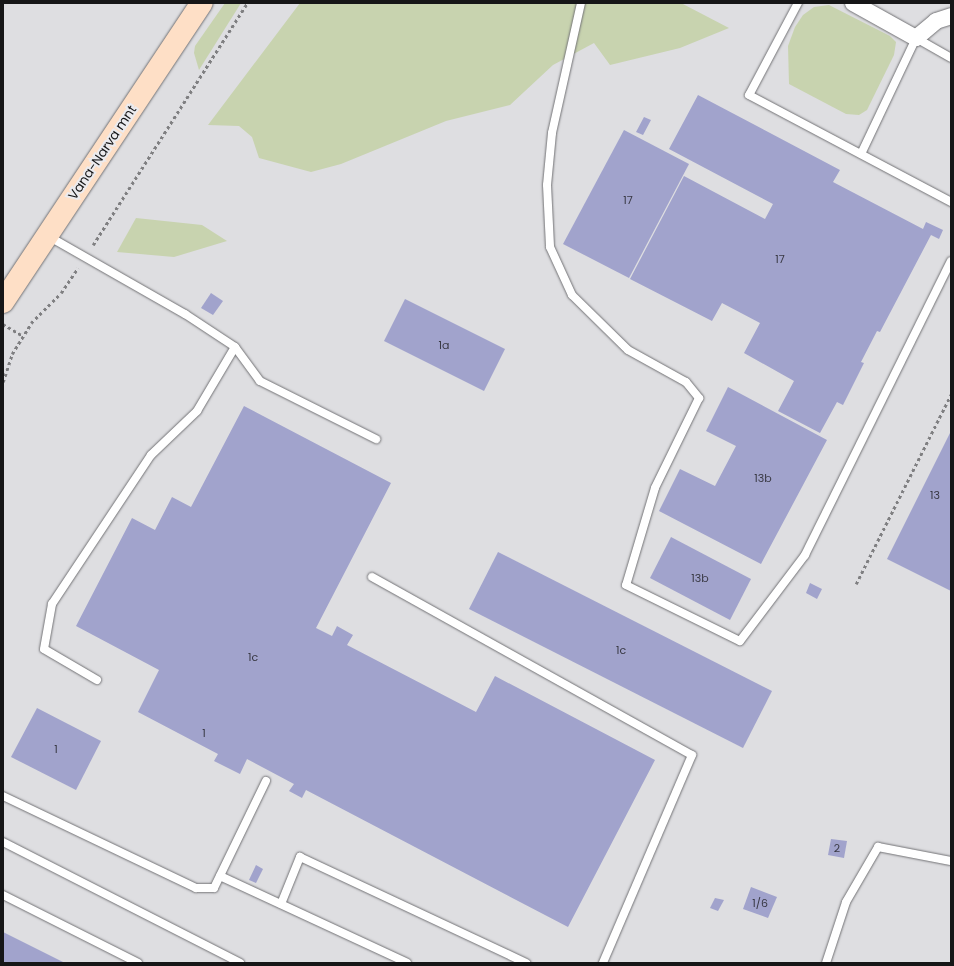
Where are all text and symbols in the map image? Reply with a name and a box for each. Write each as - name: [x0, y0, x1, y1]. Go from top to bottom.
- street label: Vana-Narva mnt: [66, 103, 140, 203]
- house number: 17: [623, 193, 633, 207]
- house number: 17: [775, 252, 785, 266]
- house number: 1a: [439, 338, 449, 352]
- house number: 13b: [754, 471, 772, 485]
- house number: 13: [930, 488, 940, 502]
- house number: 13b: [691, 571, 709, 585]
- house number: 1c: [616, 643, 626, 657]
- house number: 1c: [248, 650, 258, 664]
- house number: 1: [202, 726, 206, 740]
- house number: 1: [54, 742, 58, 756]
- house number: 2: [834, 841, 840, 855]
- house number: 1/6: [752, 896, 768, 910]

